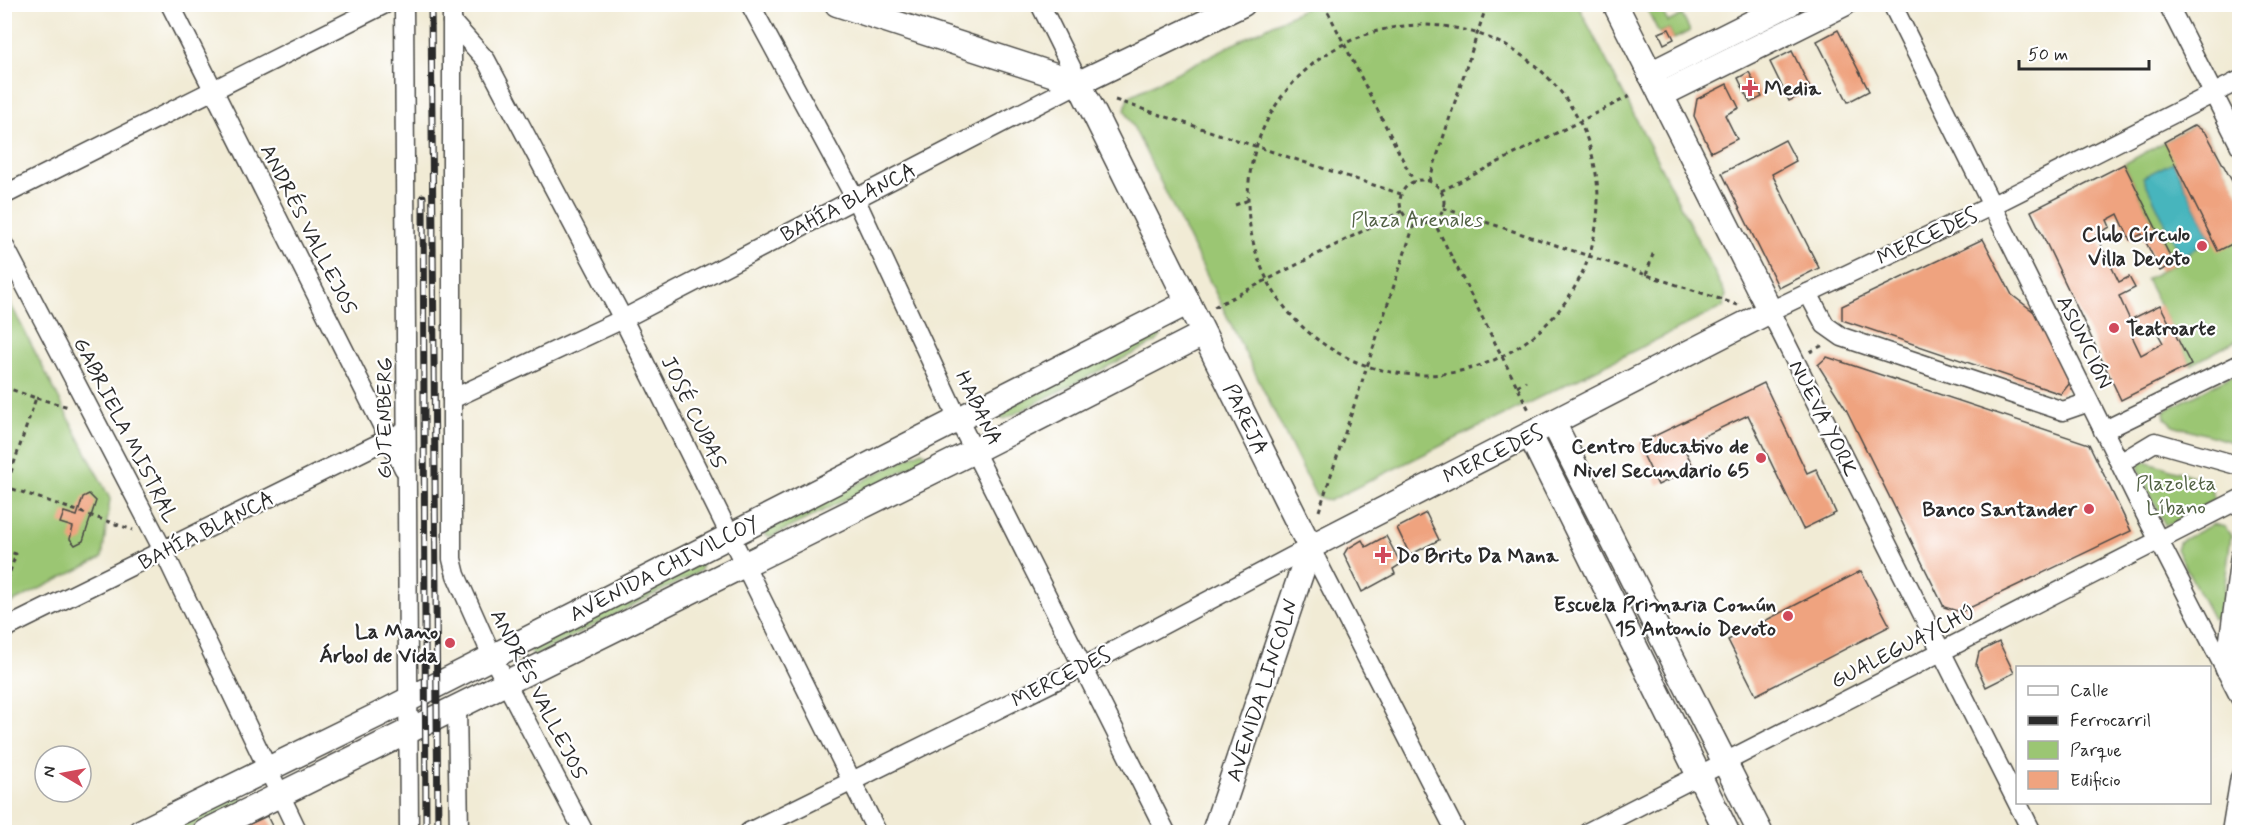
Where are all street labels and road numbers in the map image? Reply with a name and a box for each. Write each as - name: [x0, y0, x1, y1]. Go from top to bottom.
- street label: ANDRÉS VALLEJOS: [253, 140, 363, 319]
- street label: BAHÍA BLANCA: [776, 157, 921, 249]
- street label: MERCEDES: [1872, 201, 1983, 272]
- street label: ASUNCIÓN: [2050, 291, 2119, 394]
- street label: GABRIELA MISTRAL: [66, 333, 184, 528]
- street label: JOSÉ CUBAS: [654, 352, 733, 474]
- street label: NUEVA YORK: [1782, 356, 1864, 481]
- street label: GUTENBERG: [371, 357, 399, 479]
- street label: HABANA: [948, 366, 1008, 451]
- street label: PAREJA: [1216, 379, 1274, 460]
- street label: MERCEDES: [1439, 418, 1548, 491]
- street label: BAHÍA BLANCA: [134, 485, 279, 577]
- street label: AVENIDA CHIVILCOY: [565, 509, 764, 629]
- street label: AVENIDA LINCOLN: [1220, 595, 1306, 785]
- street label: GUALEGUAYCHÚ: [1826, 598, 1981, 696]
- street label: ANDRÉS VALLEJOS: [483, 605, 593, 784]
- street label: MERCEDES: [1007, 641, 1116, 715]

